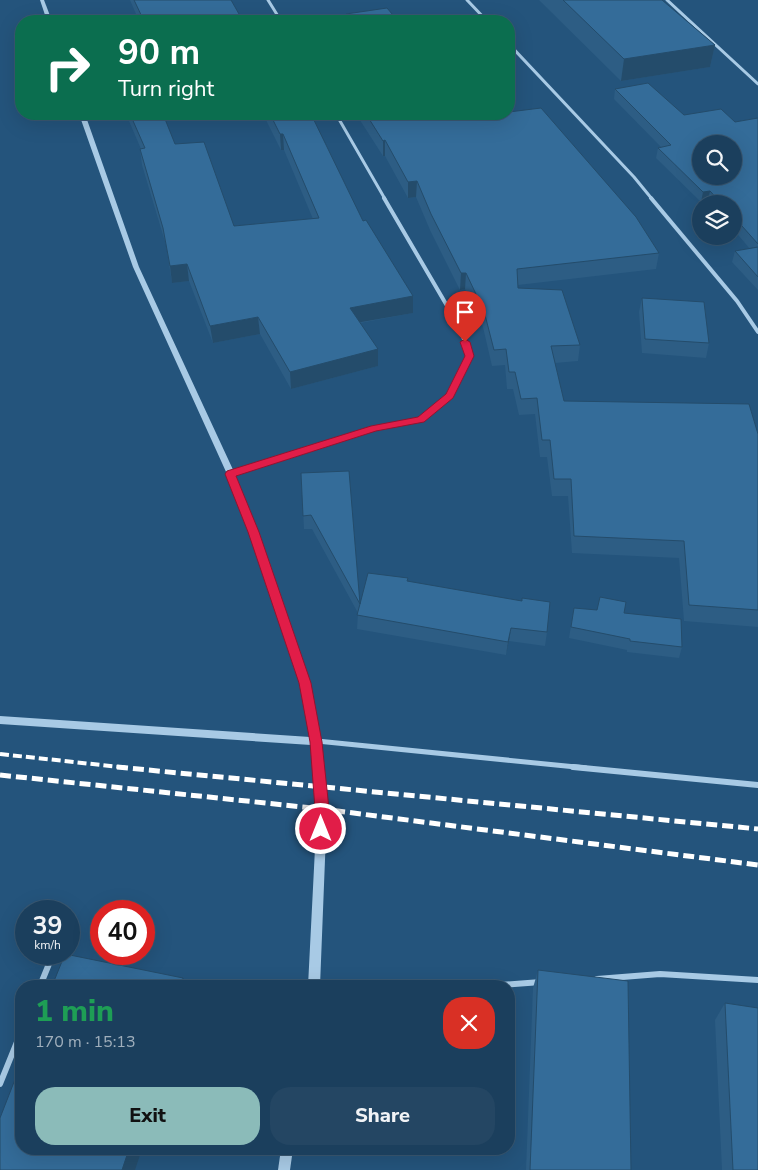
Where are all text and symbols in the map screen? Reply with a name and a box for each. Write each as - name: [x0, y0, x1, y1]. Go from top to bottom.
- text: 90 m: [118, 29, 200, 76]
- icon: right: [35, 35, 100, 100]
- text: Turn right: [118, 74, 214, 104]
- map controls: [692, 135, 742, 245]
- button: search: [692, 135, 742, 185]
- button: layers: [692, 195, 742, 245]
- pin: [444, 291, 486, 342]
- icon: arrive: [451, 298, 479, 326]
- position arrow: [294, 802, 346, 854]
- speed limit sign: 40: [90, 900, 155, 965]
- text: 39: [32, 909, 63, 943]
- text: km/h: [34, 937, 61, 953]
- text: 1 min: [35, 991, 114, 1032]
- button: close: [443, 997, 495, 1049]
- text: 170 m · 15:13: [35, 1031, 136, 1053]
- button: Exit: [35, 1087, 260, 1145]
- button: Share: [270, 1087, 495, 1145]

